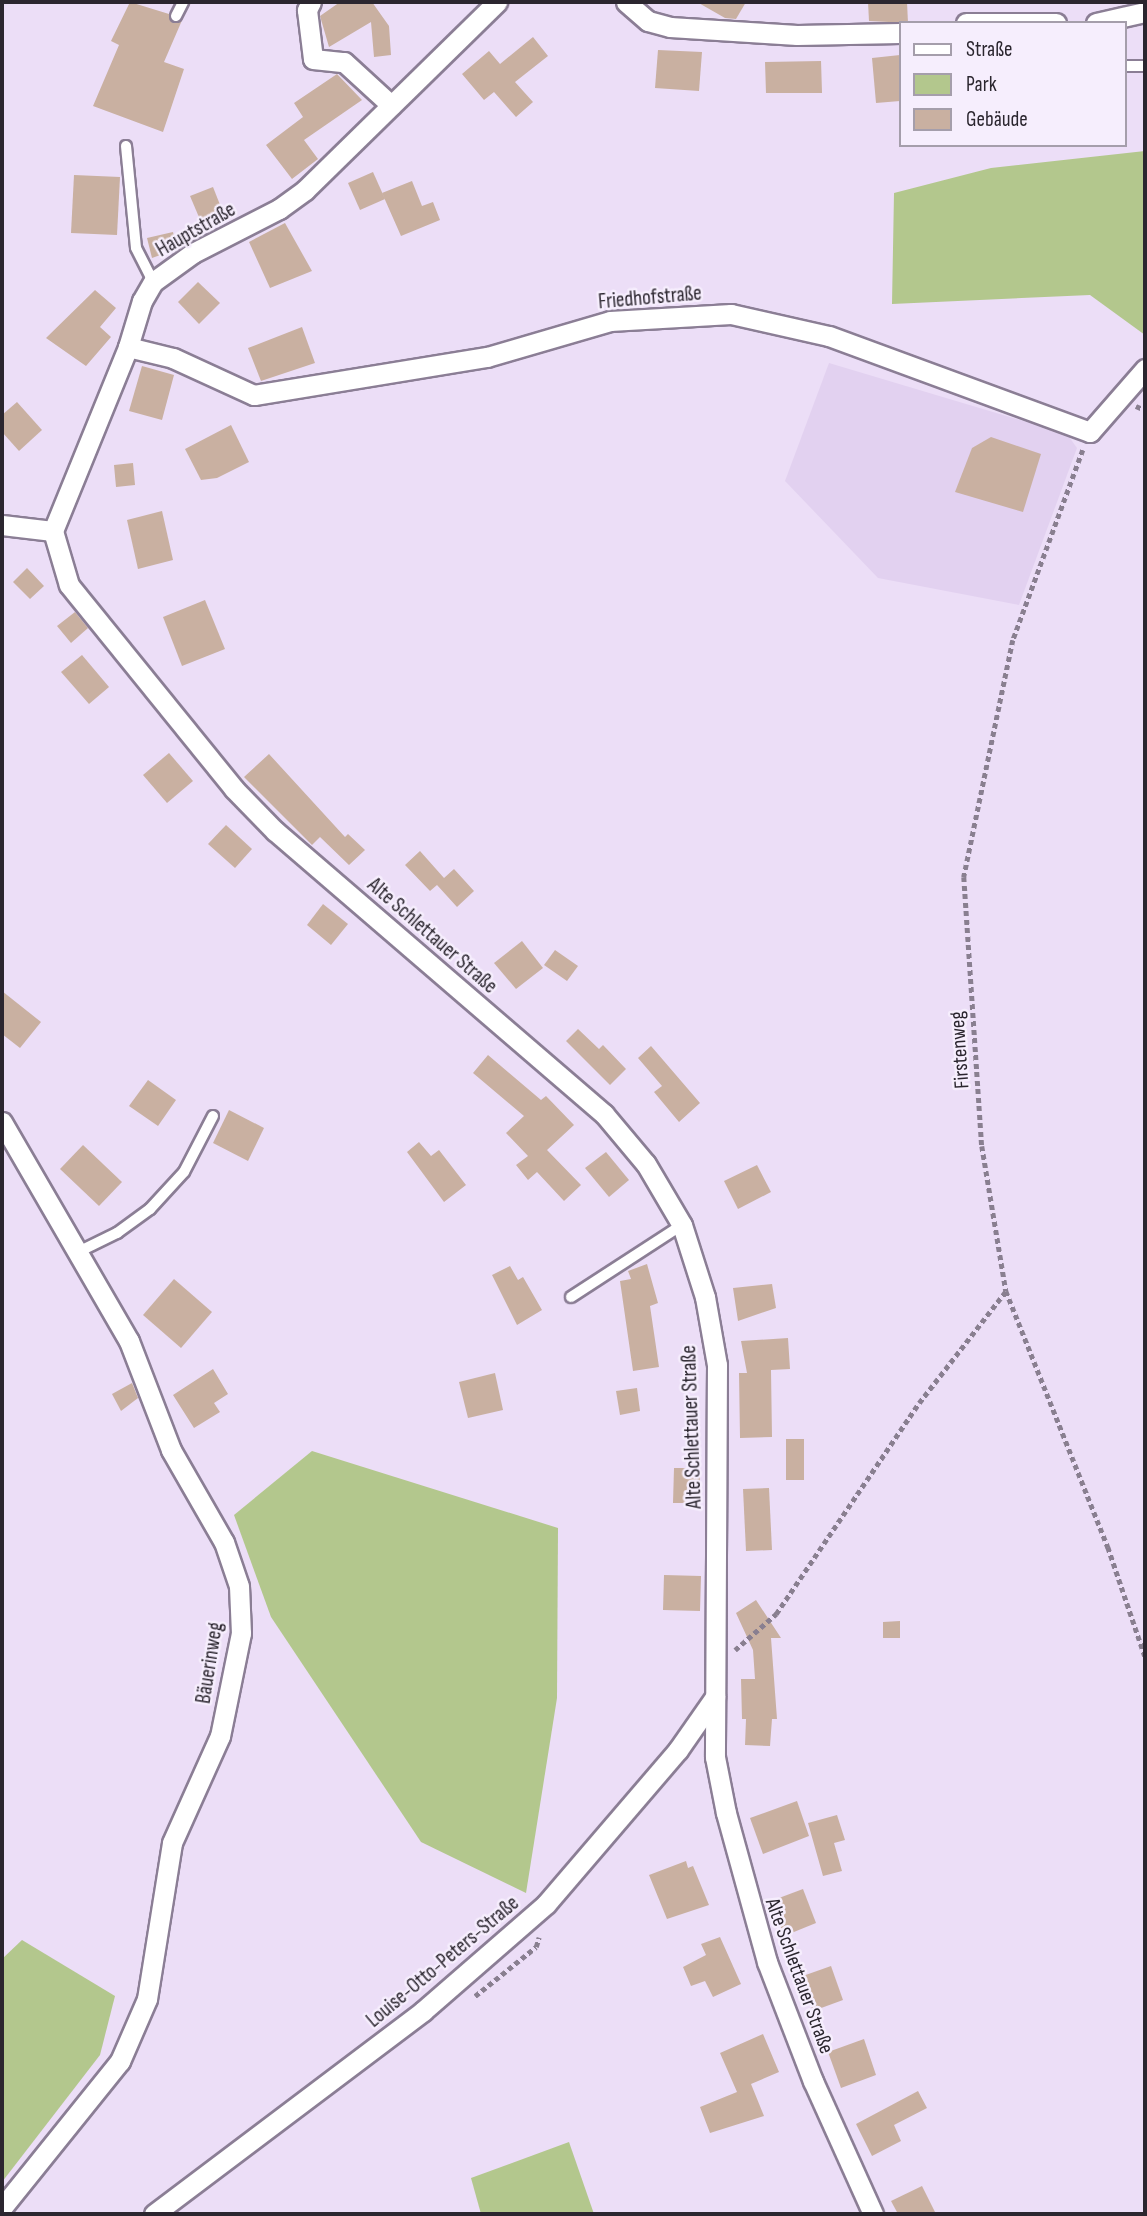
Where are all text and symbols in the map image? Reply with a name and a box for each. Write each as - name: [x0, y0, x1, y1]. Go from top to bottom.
- legend: [898, 21, 1126, 147]
- text: Straße: [966, 37, 1012, 62]
- text: Park: [966, 72, 997, 97]
- text: Gebäude: [966, 107, 1028, 132]
- street label: Hauptstraße: [152, 197, 240, 263]
- street label: Friedhofstraße: [597, 281, 703, 315]
- street label: Alte Schlettauer Straße: [362, 873, 502, 999]
- street label: Firstenweg: [945, 1010, 975, 1090]
- street label: Alte Schlettauer Straße: [677, 1345, 707, 1509]
- street label: Bäuerinweg: [191, 1620, 229, 1706]
- street label: Louise-Otto-Peters-Straße: [362, 1891, 524, 2033]
- street label: Alte Schlettauer Straße: [759, 1895, 839, 2057]

